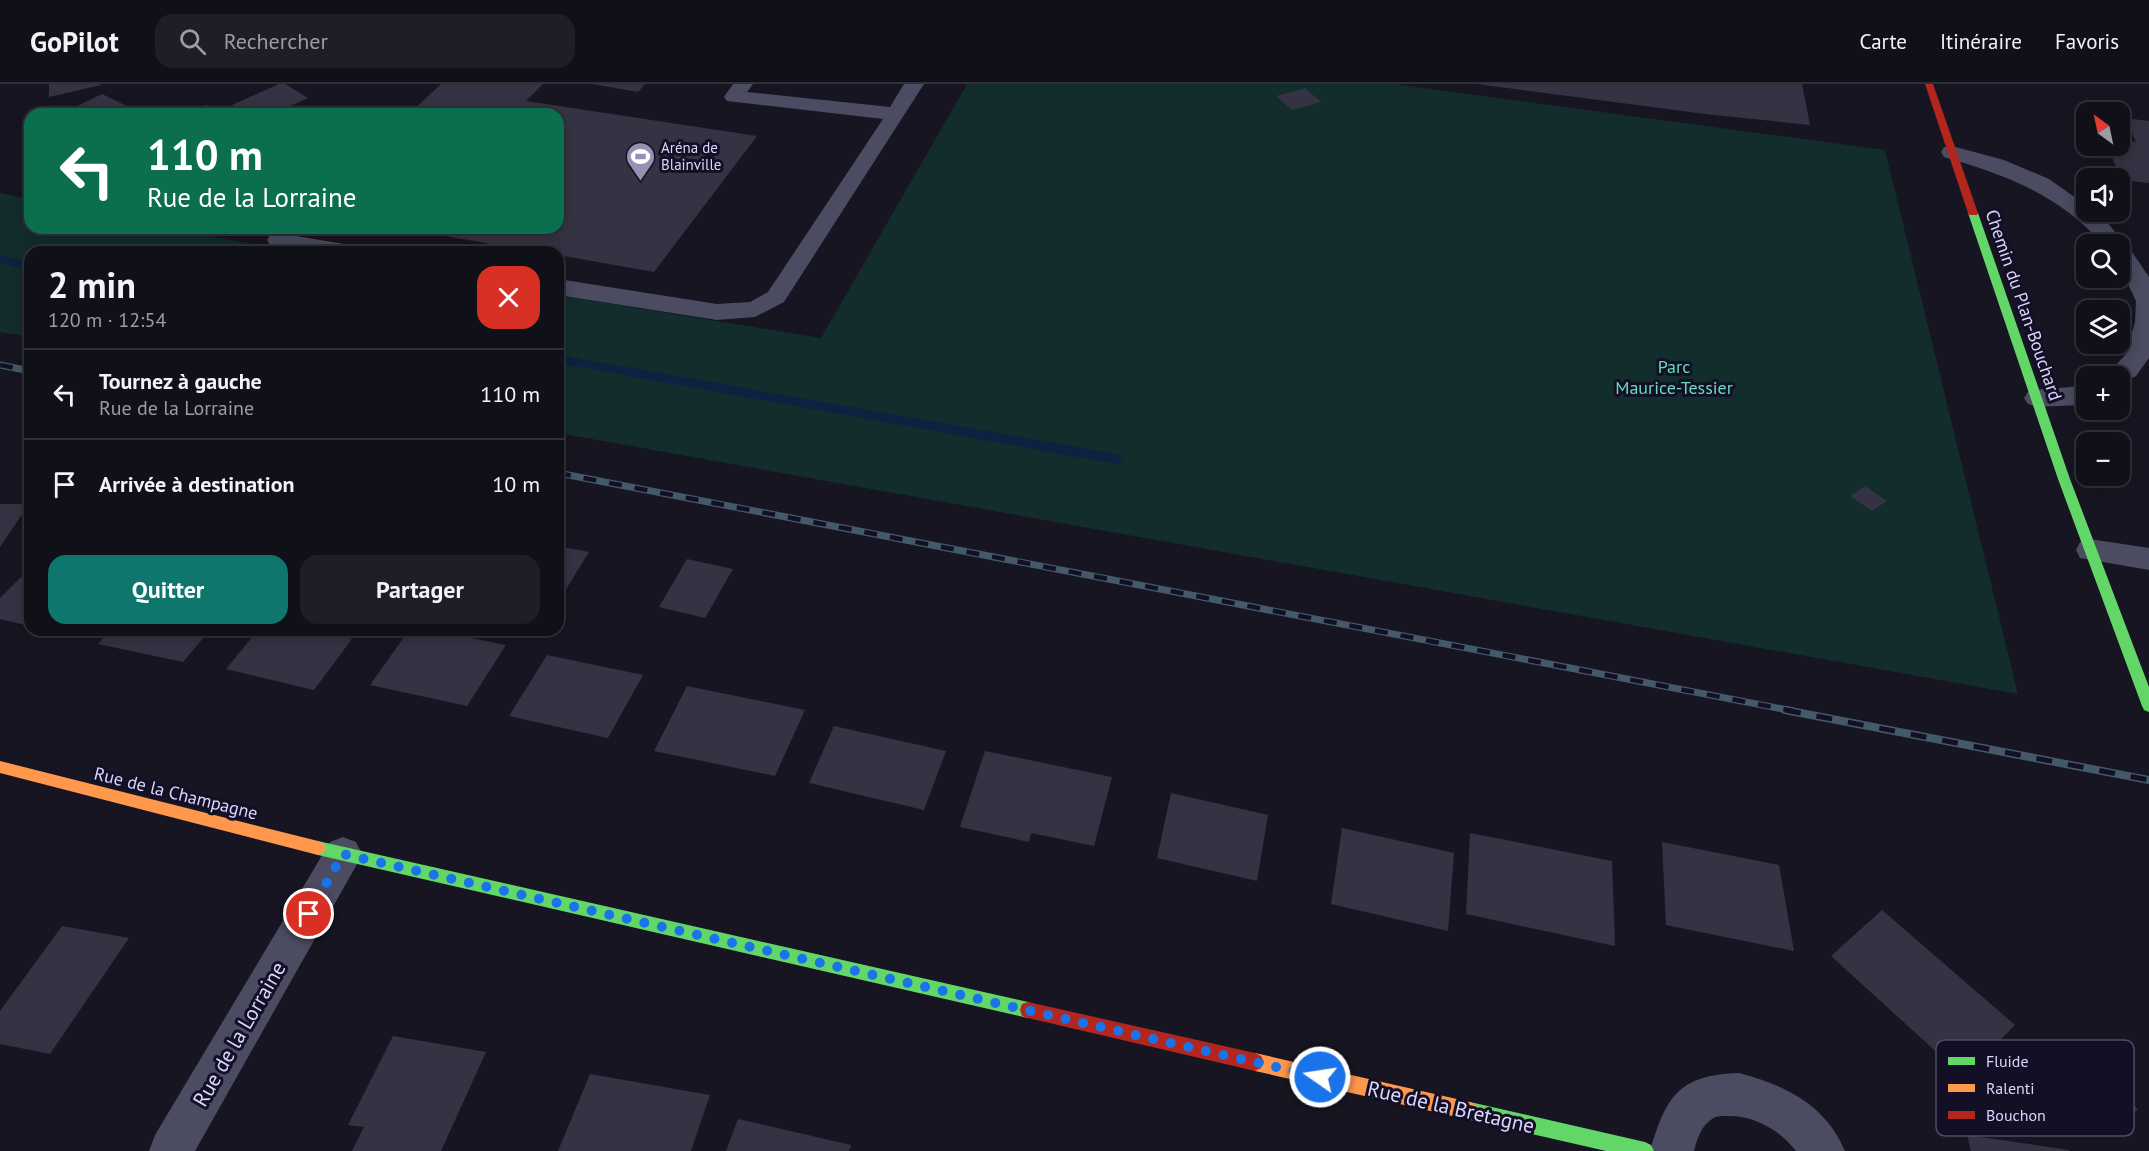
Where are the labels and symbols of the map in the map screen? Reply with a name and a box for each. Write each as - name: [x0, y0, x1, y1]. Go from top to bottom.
- north arrow: [2076, 102, 2130, 156]
- place label: Aréna de Blainville: [661, 138, 721, 174]
- sports icon: Aréna de Blainville: [624, 140, 656, 182]
- street label: Chemin du Plan-Bouchard: [1980, 206, 2068, 404]
- park label: Parc Maurice-Tessier: [1615, 355, 1733, 399]
- street label: Rue de la Champagne: [92, 762, 260, 824]
- pin: [283, 888, 334, 939]
- street label: Rue de la Lorraine: [187, 957, 291, 1111]
- legend: [1936, 1040, 2134, 1136]
- position arrow: [1288, 1045, 1352, 1109]
- text: Fluide: [1986, 1051, 2029, 1071]
- street label: Rue de la Bretagne: [1365, 1075, 1537, 1139]
- text: Ralenti: [1986, 1078, 2035, 1098]
- text: Bouchon: [1986, 1105, 2046, 1125]

